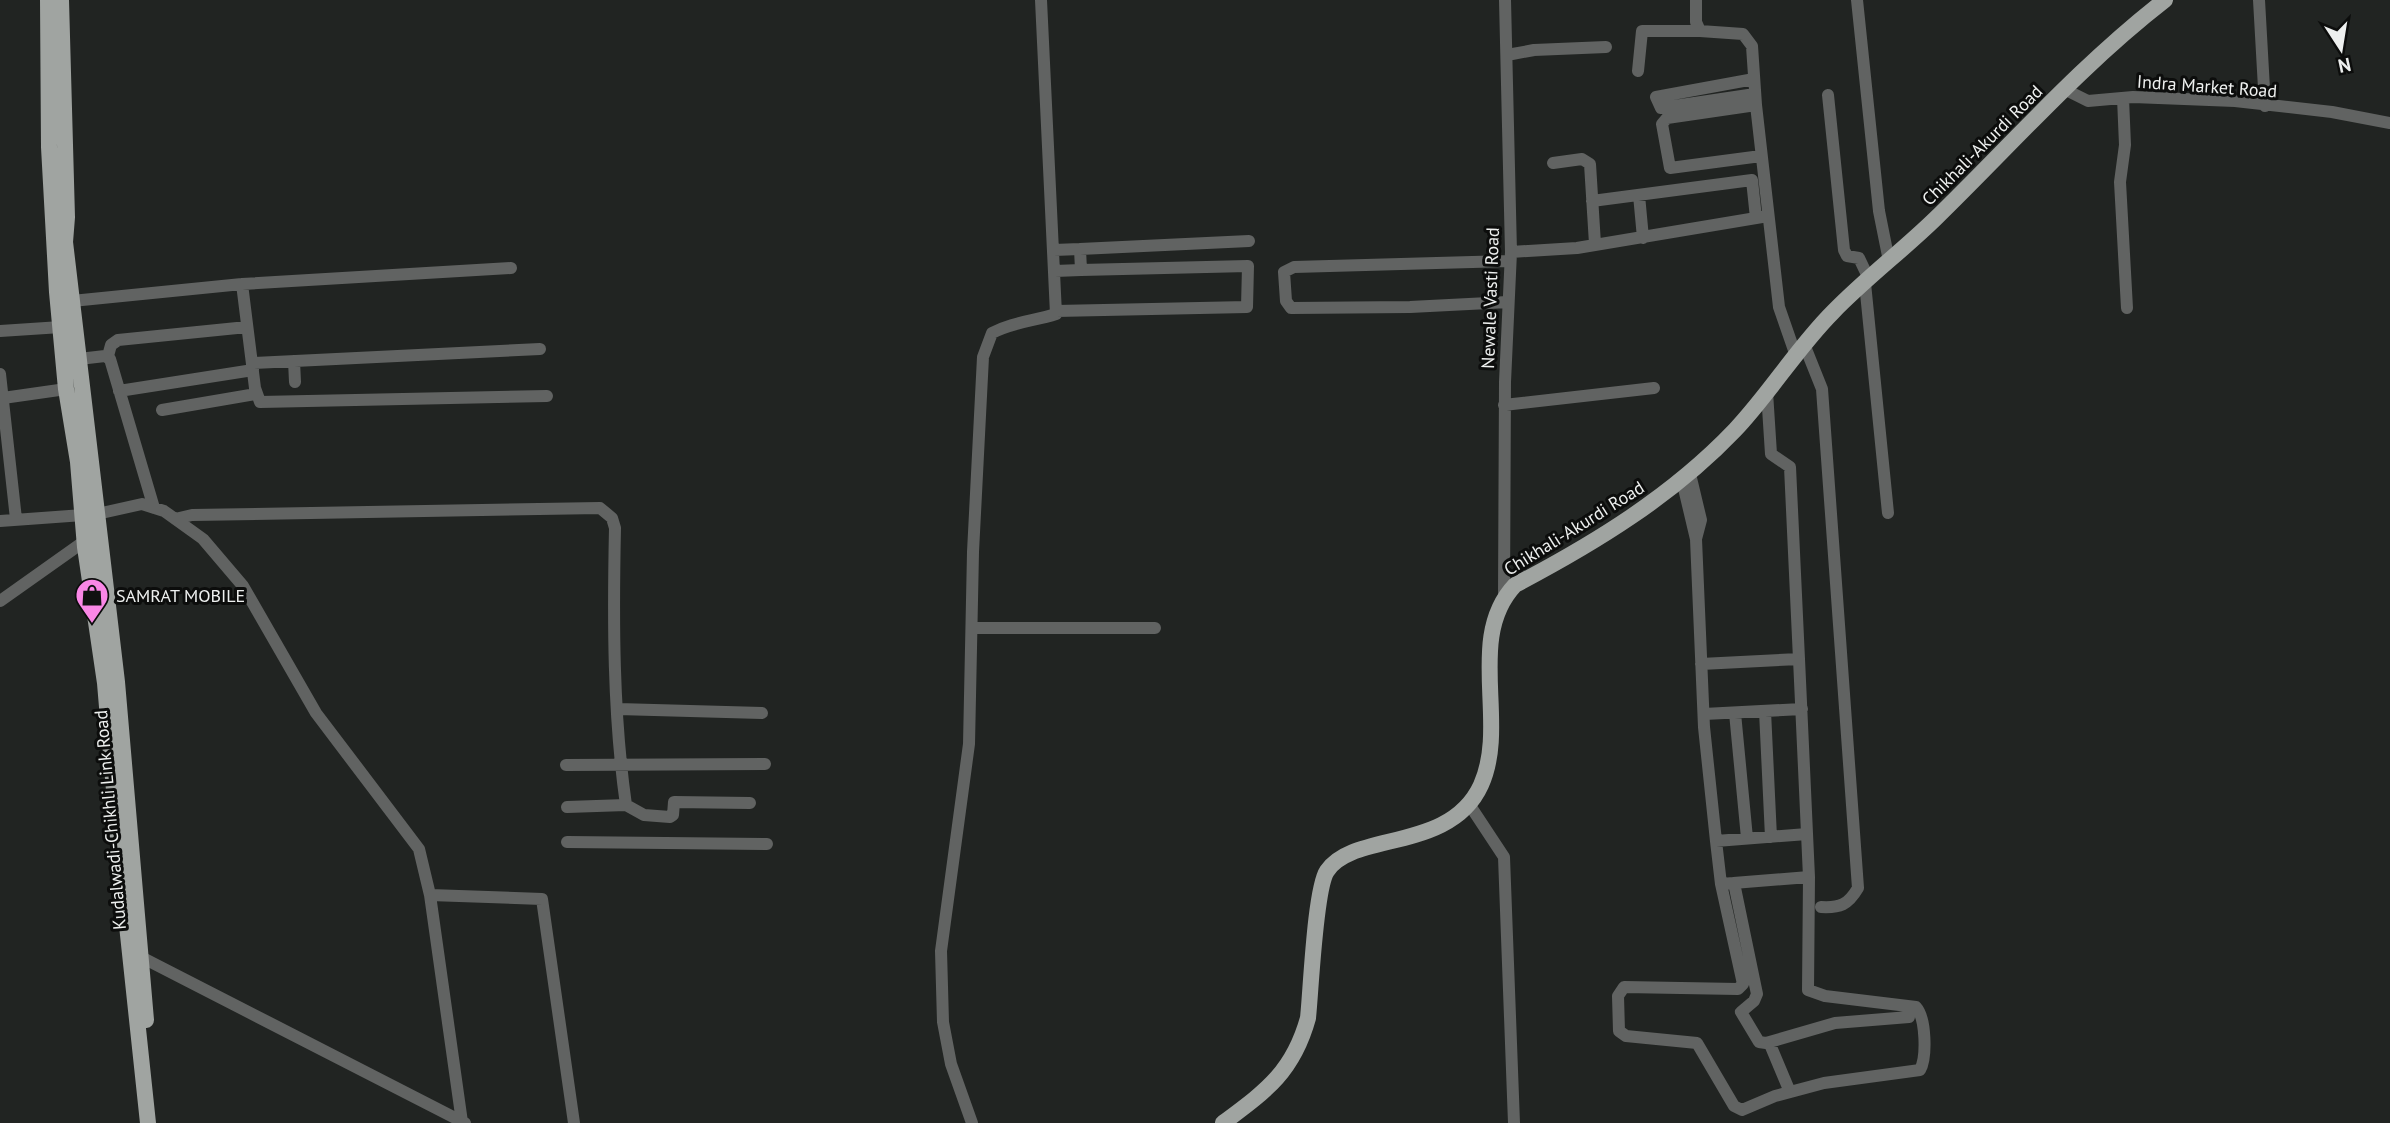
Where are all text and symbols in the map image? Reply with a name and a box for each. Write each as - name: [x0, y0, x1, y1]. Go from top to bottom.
- north arrow: [2306, 14, 2376, 84]
- text: N: [2336, 53, 2353, 79]
- street label: Indra Market Road: [2136, 70, 2278, 102]
- street label: Chikhali-Akurdi Road: [1917, 80, 2047, 210]
- street label: Newale Vasti Road: [1476, 227, 1504, 369]
- street label: Chikhali-Akurdi Road: [1500, 476, 1648, 580]
- shop icon: SAMRAT MOBILE: [73, 576, 111, 625]
- place label: SAMRAT MOBILE: [116, 584, 245, 607]
- street label: Kudalwadi-Chikhli Link Road: [89, 709, 131, 931]

